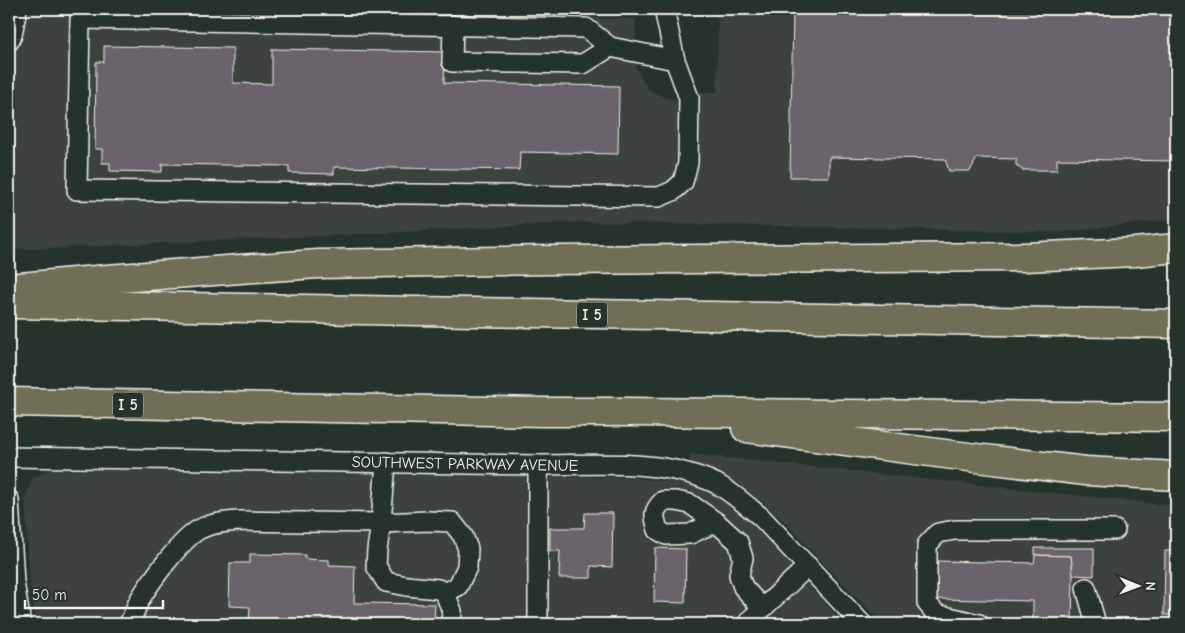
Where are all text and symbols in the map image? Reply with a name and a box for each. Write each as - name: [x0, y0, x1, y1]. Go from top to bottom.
- road number: I 5: [577, 302, 607, 328]
- road number: I 5: [113, 392, 143, 418]
- street label: SOUTHWEST PARKWAY AVENUE: [352, 453, 579, 475]
- north arrow: [1112, 560, 1162, 610]
- scale bar: [25, 578, 162, 610]
- text: N: [1142, 582, 1159, 591]
- text: 50 m: [32, 586, 67, 604]

